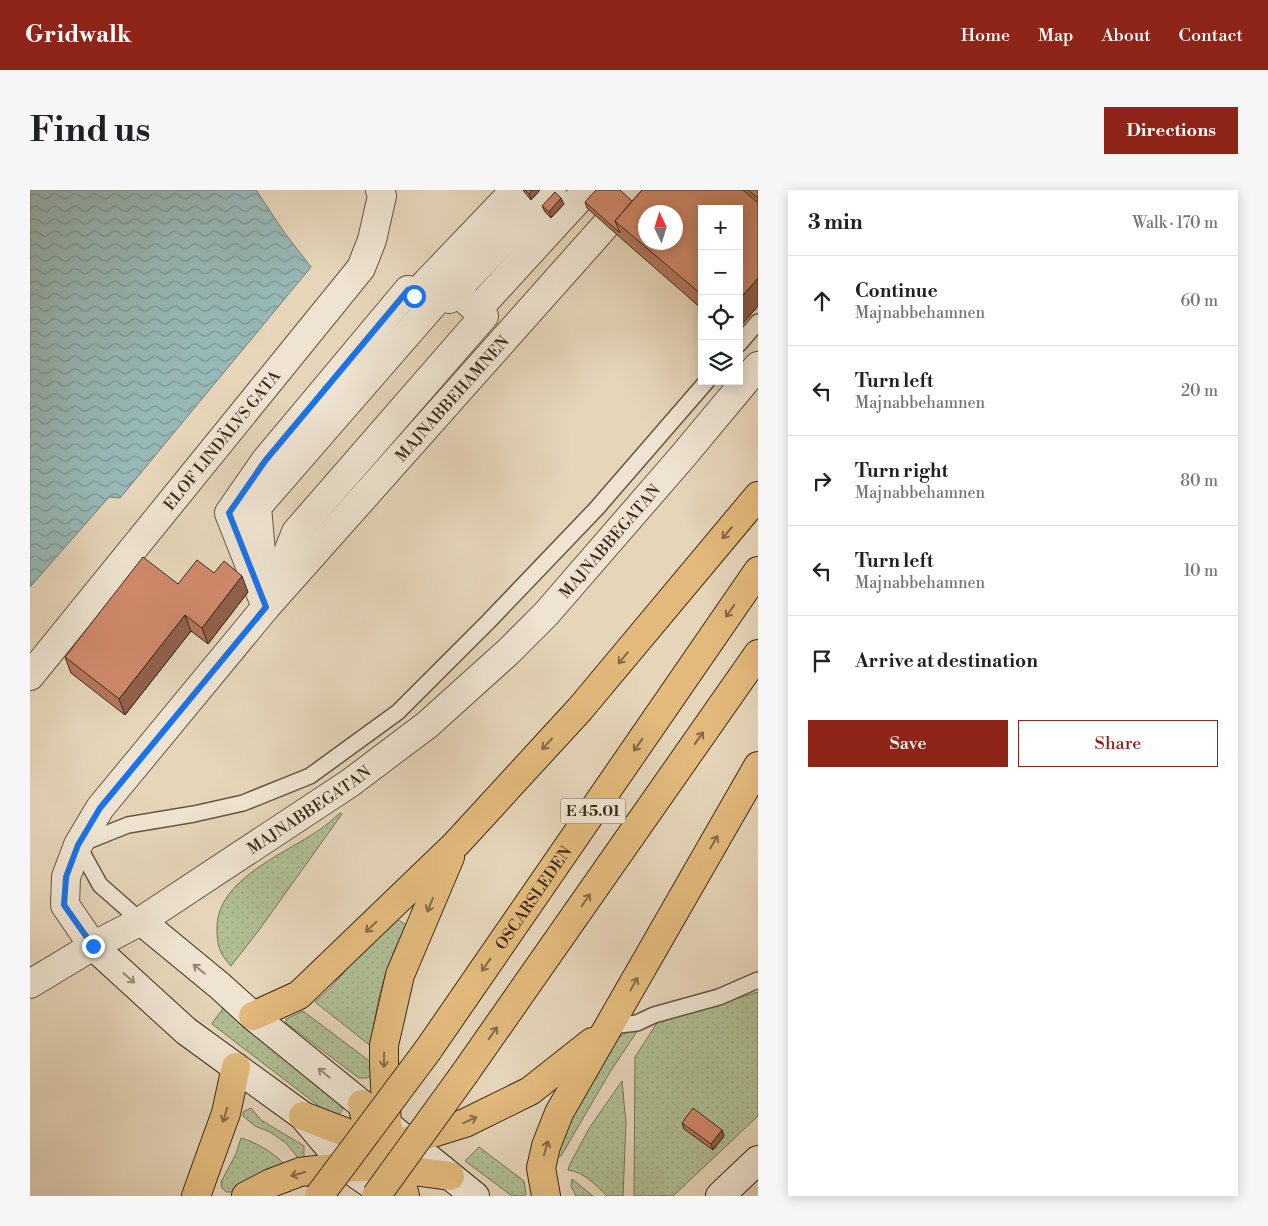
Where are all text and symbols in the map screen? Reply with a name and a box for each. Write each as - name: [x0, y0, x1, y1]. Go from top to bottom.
- text: Gridwalk: [25, 20, 132, 50]
- text: Home: [961, 24, 1010, 47]
- text: Map: [1038, 24, 1074, 47]
- text: About: [1102, 24, 1151, 47]
- text: Contact: [1179, 24, 1243, 47]
- button: Directions: [1104, 107, 1238, 154]
- text: Find us: [30, 109, 150, 152]
- north arrow: [638, 205, 683, 250]
- map controls: [698, 205, 743, 385]
- button: +: [698, 205, 743, 250]
- text: 3 min: [808, 210, 863, 236]
- text: Walk · 170 m: [1132, 213, 1218, 233]
- button: −: [698, 250, 743, 295]
- text: Continue: [855, 279, 938, 303]
- route start: [403, 285, 426, 308]
- icon: ahead: [808, 287, 836, 315]
- text: 60 m: [1180, 291, 1218, 311]
- button: locate: [698, 295, 743, 340]
- text: Majnabbehamnen: [855, 303, 985, 323]
- street label: MAJNABBEHAMNEN: [391, 332, 514, 466]
- button: layers: [698, 340, 743, 385]
- street label: ELOF LINDÄLVS GATA: [160, 366, 286, 515]
- text: Turn left: [855, 369, 934, 393]
- icon: left: [808, 377, 836, 405]
- text: 20 m: [1181, 381, 1218, 401]
- text: Majnabbehamnen: [855, 393, 985, 413]
- text: Turn right: [855, 459, 948, 483]
- icon: right: [808, 467, 836, 495]
- text: 80 m: [1180, 471, 1218, 491]
- street label: MAJNABBEGATAN: [555, 480, 665, 603]
- text: Majnabbehamnen: [855, 483, 985, 503]
- one-way arrow: [721, 526, 732, 539]
- text: Turn left: [855, 549, 934, 573]
- icon: left: [808, 557, 836, 585]
- text: 10 m: [1184, 561, 1218, 581]
- text: Majnabbehamnen: [855, 573, 985, 593]
- one-way arrow: [725, 604, 735, 618]
- icon: arrive: [808, 647, 836, 675]
- text: Arrive at destination: [855, 649, 1038, 673]
- one-way arrow: [617, 651, 628, 664]
- button: Save: [808, 720, 1008, 767]
- button: Share: [1018, 720, 1218, 767]
- one-way arrow: [694, 731, 704, 745]
- one-way arrow: [541, 738, 553, 750]
- one-way arrow: [633, 738, 643, 752]
- street label: MAJNABBEGATAN: [244, 762, 375, 859]
- road number: E 45.01: [560, 798, 626, 824]
- one-way arrow: [709, 836, 719, 850]
- street label: OSCARSLEDEN: [491, 842, 577, 954]
- one-way arrow: [581, 893, 591, 907]
- one-way arrow: [424, 897, 434, 912]
- one-way arrow: [364, 921, 377, 933]
- route end: [82, 935, 105, 958]
- one-way arrow: [481, 958, 491, 972]
- one-way arrow: [193, 964, 206, 975]
- one-way arrow: [122, 972, 135, 984]
- one-way arrow: [629, 977, 639, 991]
- one-way arrow: [488, 1026, 498, 1040]
- one-way arrow: [379, 1051, 389, 1067]
- one-way arrow: [318, 1068, 331, 1079]
- one-way arrow: [219, 1107, 229, 1123]
- one-way arrow: [462, 1115, 477, 1125]
- one-way arrow: [542, 1141, 552, 1157]
- one-way arrow: [290, 1169, 306, 1179]

